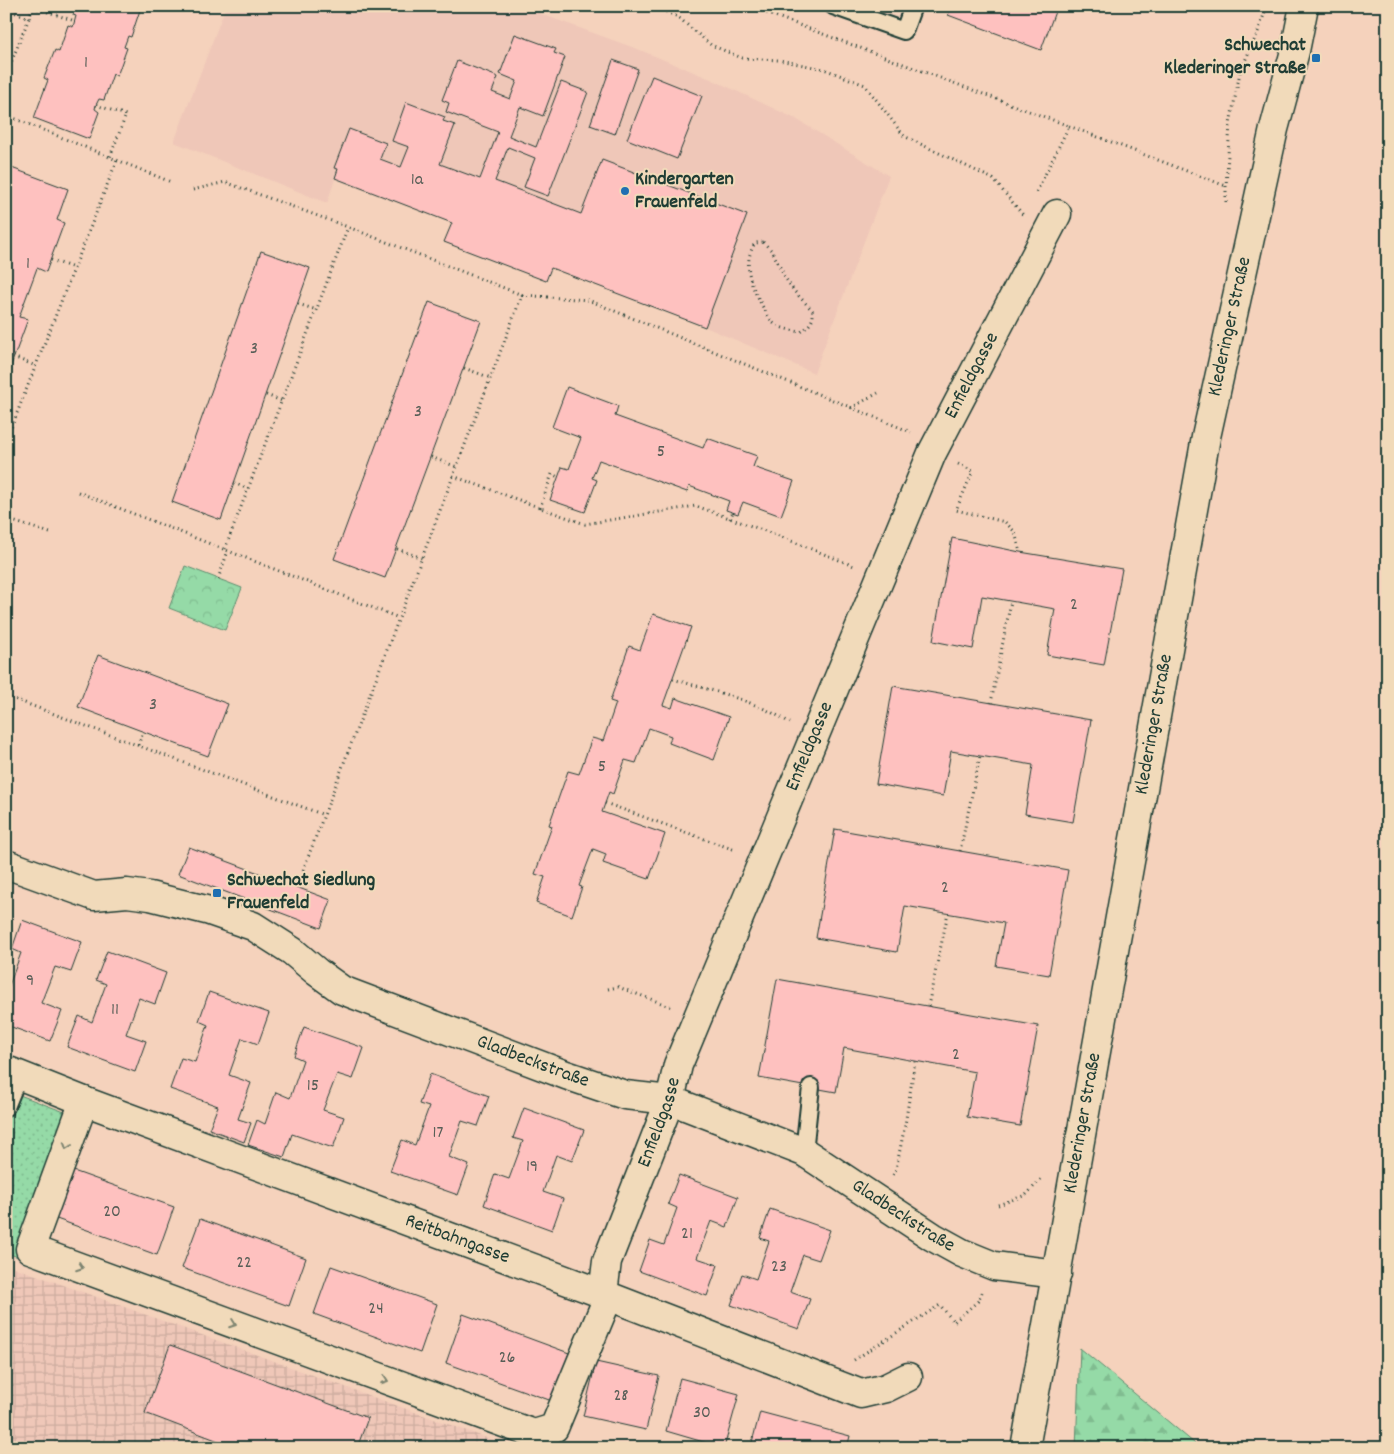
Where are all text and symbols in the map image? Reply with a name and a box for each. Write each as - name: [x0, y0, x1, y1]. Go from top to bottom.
- place label: Schwechat Klederinger Straße: [1164, 32, 1307, 83]
- house number: 1: [84, 51, 88, 76]
- marker: Schwechat Klederinger Straße: [1310, 52, 1322, 64]
- place label: Kindergarten Frauenfeld: [635, 166, 734, 217]
- house number: 1a: [411, 168, 424, 193]
- marker: Kindergarten Frauenfeld: [619, 185, 631, 197]
- house number: 1: [26, 252, 30, 277]
- street label: Klederinger Straße: [1201, 254, 1259, 399]
- street label: Enfieldgasse: [938, 327, 1007, 424]
- house number: 3: [250, 337, 258, 362]
- house number: 3: [414, 400, 422, 425]
- house number: 5: [657, 440, 665, 465]
- house number: 2: [1070, 593, 1078, 618]
- street label: Klederinger Straße: [1128, 652, 1181, 797]
- house number: 3: [149, 693, 157, 718]
- street label: Enfieldgasse: [779, 698, 841, 796]
- house number: 5: [598, 755, 606, 780]
- place label: Schwechat Siedlung Frauenfeld: [227, 867, 376, 918]
- house number: 2: [941, 876, 949, 901]
- marker: Schwechat Siedlung Frauenfeld: [211, 887, 223, 899]
- house number: 9: [26, 969, 34, 994]
- house number: 11: [111, 998, 119, 1023]
- street label: Gladbeckstraße: [472, 1028, 593, 1096]
- house number: 2: [952, 1043, 960, 1068]
- street label: Klederinger Straße: [1057, 1050, 1110, 1196]
- house number: 15: [307, 1074, 319, 1099]
- street label: Enfieldgasse: [631, 1074, 689, 1172]
- house number: 17: [433, 1121, 444, 1146]
- one-way arrow: [63, 1142, 73, 1150]
- house number: 19: [526, 1155, 538, 1180]
- street label: Gladbeckstraße: [845, 1173, 960, 1260]
- house number: 20: [103, 1200, 121, 1225]
- street label: Reitbahngasse: [401, 1207, 514, 1272]
- house number: 21: [681, 1222, 693, 1247]
- house number: 22: [236, 1251, 252, 1276]
- house number: 23: [771, 1255, 787, 1280]
- one-way arrow: [75, 1261, 84, 1271]
- house number: 24: [368, 1297, 384, 1322]
- one-way arrow: [228, 1318, 236, 1328]
- house number: 26: [499, 1346, 515, 1371]
- one-way arrow: [380, 1374, 389, 1384]
- house number: 28: [613, 1384, 629, 1409]
- house number: 30: [693, 1401, 711, 1426]

